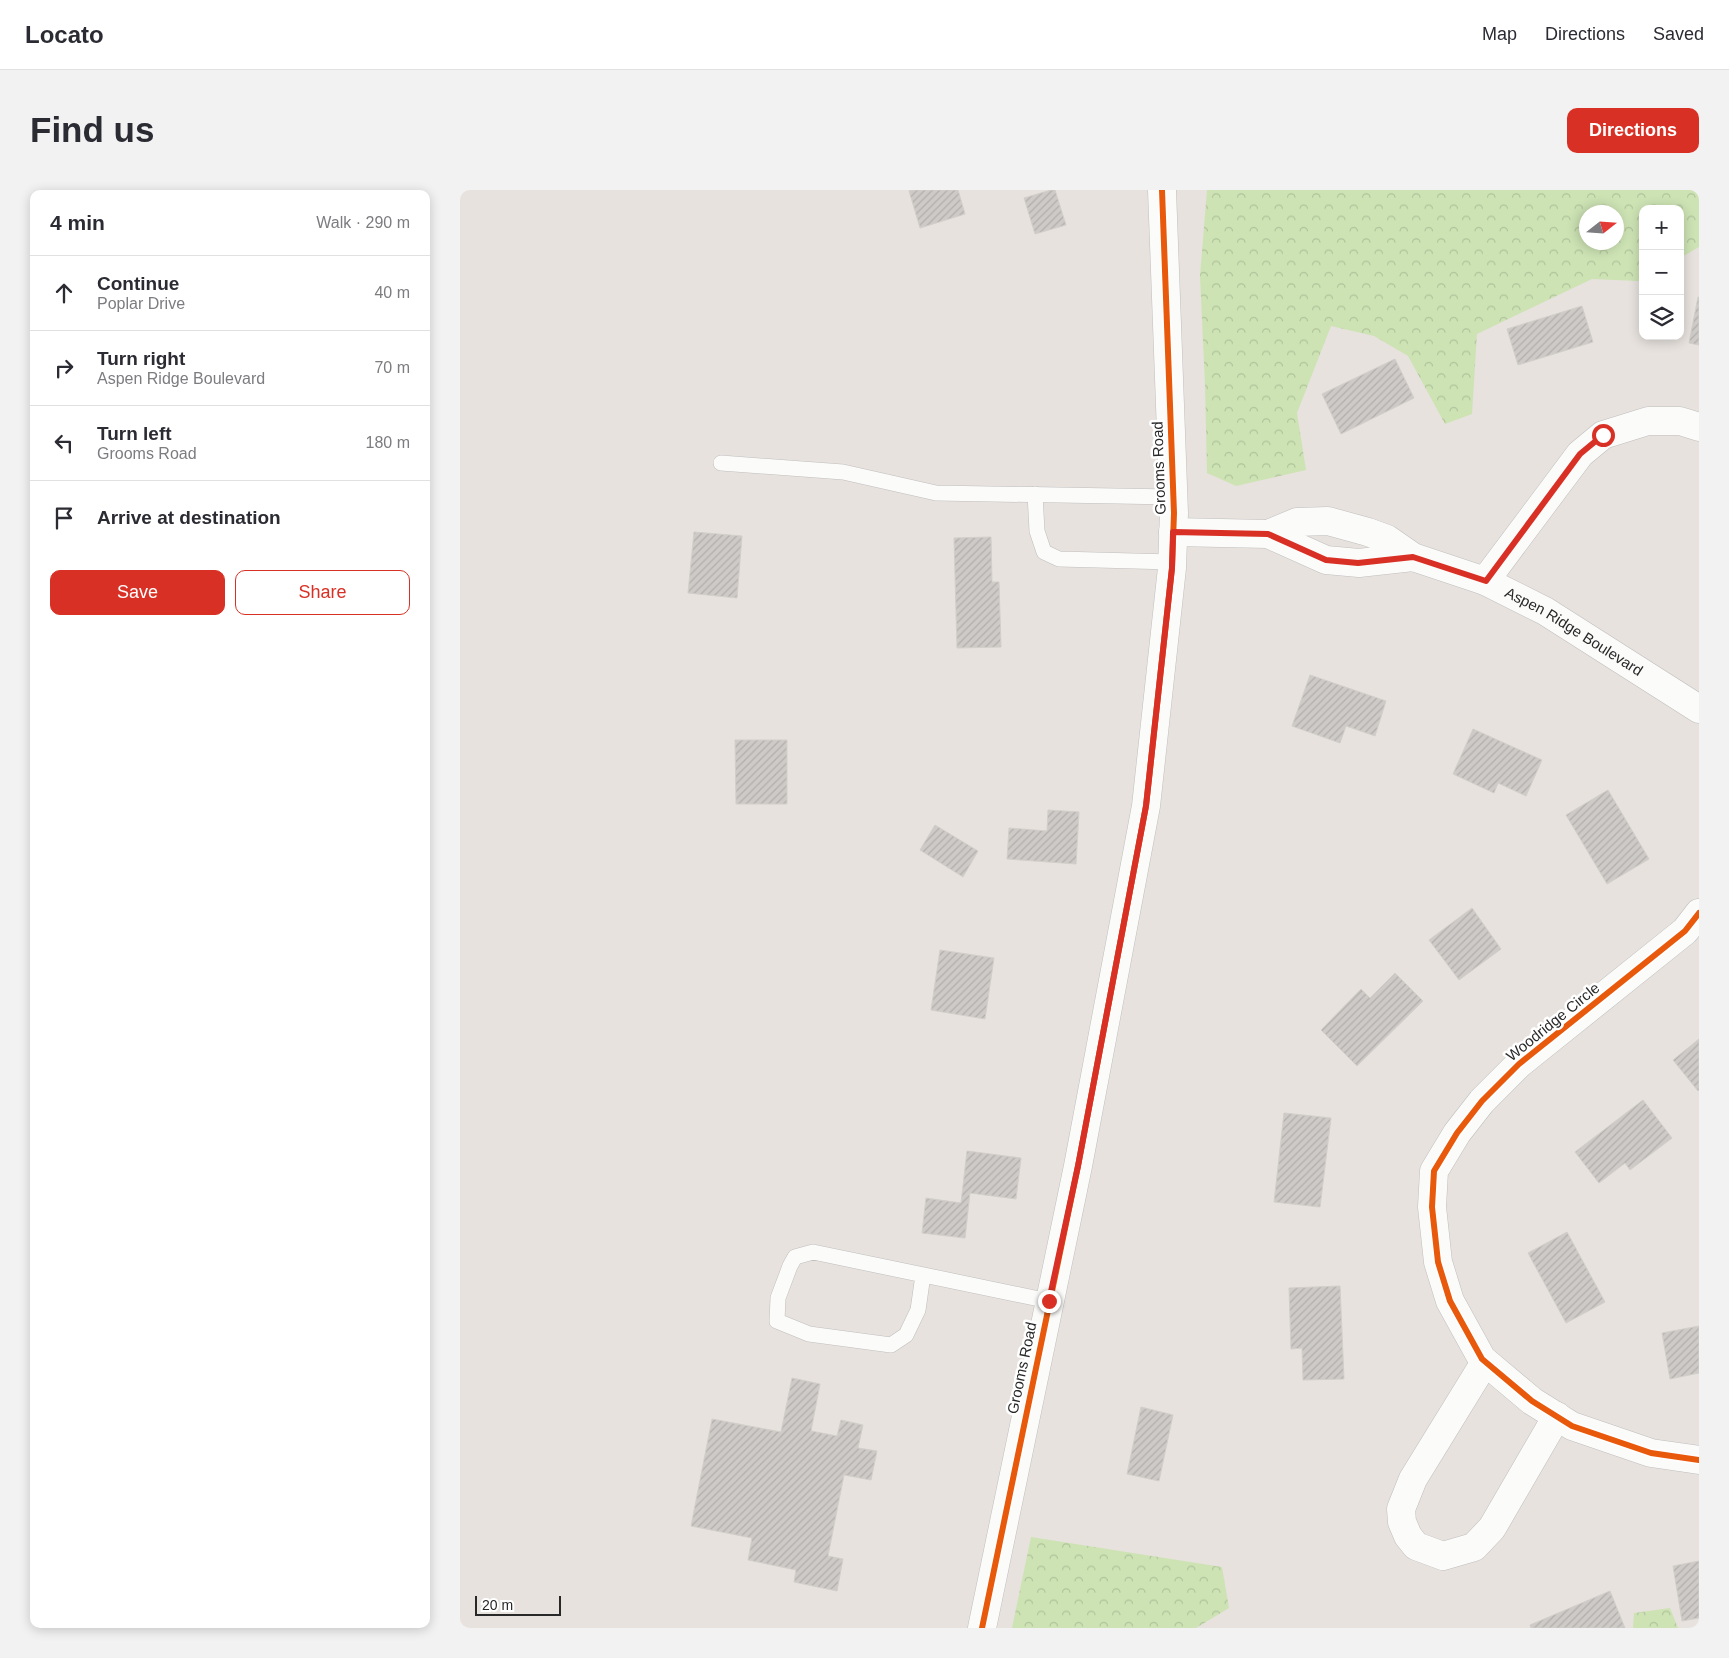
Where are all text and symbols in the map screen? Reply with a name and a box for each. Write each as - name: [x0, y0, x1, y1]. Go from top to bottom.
- text: Locato: [25, 21, 104, 48]
- text: Map: [1482, 24, 1517, 44]
- text: Directions: [1545, 24, 1625, 44]
- text: Saved: [1653, 24, 1704, 44]
- button: Directions: [1567, 108, 1699, 153]
- text: Find us: [30, 110, 154, 149]
- north arrow: [1579, 205, 1624, 250]
- map controls: [1639, 205, 1684, 340]
- button: +: [1639, 205, 1684, 250]
- text: 4 min: [50, 211, 105, 234]
- text: Walk · 290 m: [316, 214, 410, 231]
- button: −: [1639, 250, 1684, 295]
- text: Continue: [97, 273, 179, 294]
- icon: ahead: [50, 279, 78, 307]
- text: 40 m: [374, 284, 410, 301]
- text: Poplar Drive: [97, 295, 185, 312]
- button: layers: [1639, 295, 1684, 340]
- text: Turn right: [97, 348, 185, 369]
- icon: right: [50, 354, 78, 382]
- text: 70 m: [374, 359, 410, 376]
- text: Aspen Ridge Boulevard: [97, 370, 265, 387]
- street label: Grooms Road: [1148, 421, 1169, 515]
- text: Turn left: [97, 423, 172, 444]
- route start: [1592, 424, 1615, 447]
- icon: left: [50, 429, 78, 457]
- text: 180 m: [366, 434, 410, 451]
- text: Grooms Road: [97, 445, 197, 462]
- icon: arrive: [50, 504, 78, 532]
- text: Arrive at destination: [97, 507, 281, 528]
- button: Save: [50, 570, 225, 615]
- button: Share: [235, 570, 410, 615]
- street label: Aspen Ridge Boulevard: [1502, 583, 1646, 679]
- street label: Woodridge Circle: [1503, 979, 1603, 1064]
- route end: [1038, 1290, 1061, 1313]
- street label: Grooms Road: [1003, 1320, 1040, 1415]
- scale bar: [475, 1593, 561, 1616]
- text: 20 m: [482, 1597, 513, 1613]

